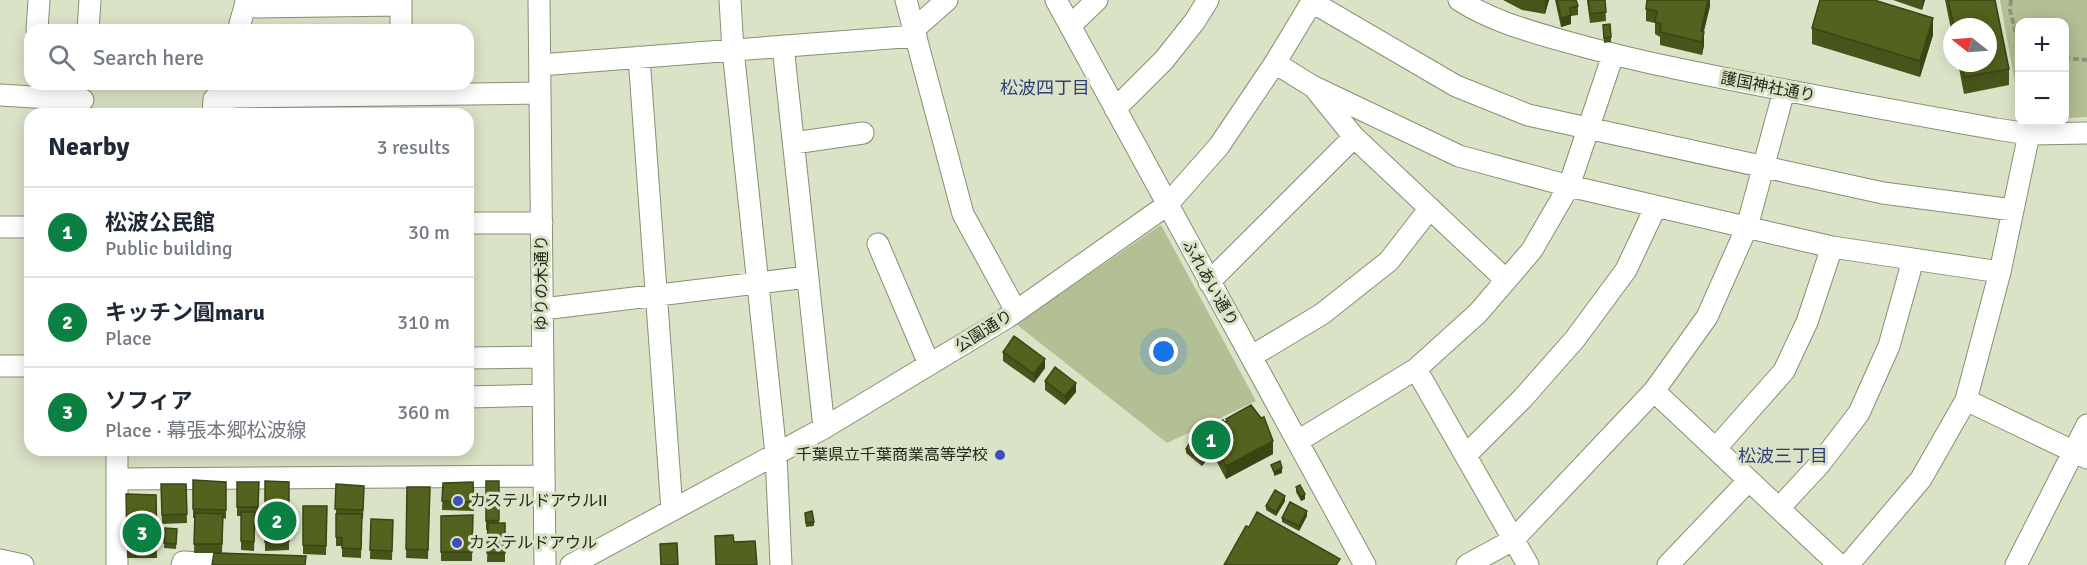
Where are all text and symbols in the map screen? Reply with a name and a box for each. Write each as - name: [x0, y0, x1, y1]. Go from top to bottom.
- north arrow: [1943, 18, 1997, 72]
- map controls: [2015, 18, 2069, 126]
- button: +: [2015, 18, 2069, 72]
- search box: [24, 24, 474, 90]
- icon: search: [45, 41, 78, 74]
- text: Search here: [93, 44, 204, 71]
- street label: 護国神社通り: [1719, 68, 1817, 106]
- button: −: [2015, 72, 2069, 126]
- district label: 松波四丁目: [1000, 77, 1090, 99]
- text: Nearby: [48, 131, 129, 163]
- text: 3 results: [377, 135, 450, 160]
- text: 松波公民館: [105, 209, 215, 236]
- text: 1: [62, 220, 73, 245]
- text: 30 m: [408, 220, 450, 245]
- street label: ゆりの木通り: [532, 235, 552, 331]
- text: Public building: [105, 236, 233, 261]
- street label: ふれあい通り: [1178, 236, 1242, 330]
- text: キッチン圓maru: [105, 299, 265, 326]
- street label: 公園通り: [952, 306, 1016, 356]
- text: 2: [62, 310, 73, 335]
- text: 310 m: [397, 310, 450, 335]
- text: Place: [105, 326, 152, 351]
- your location: [1149, 337, 1178, 366]
- text: ソフィア: [105, 387, 193, 414]
- text: 3: [62, 400, 73, 425]
- text: 360 m: [397, 400, 450, 425]
- text: Place · 幕張本郷松波線: [105, 418, 307, 443]
- pin: 1: [1192, 418, 1230, 462]
- place label: 千葉県立千葉商業高等学校: [796, 445, 988, 465]
- district label: 松波三丁目: [1738, 445, 1828, 467]
- marker: 千葉県立千葉商業高等学校: [993, 448, 1007, 462]
- place label: カステルドアウルII: [470, 491, 607, 511]
- marker: カステルドアウルII: [451, 494, 465, 508]
- pin: 2: [258, 498, 296, 544]
- pin: 3: [122, 510, 162, 556]
- place label: カステルドアウル: [469, 533, 597, 553]
- marker: カステルドアウル: [450, 536, 464, 550]

